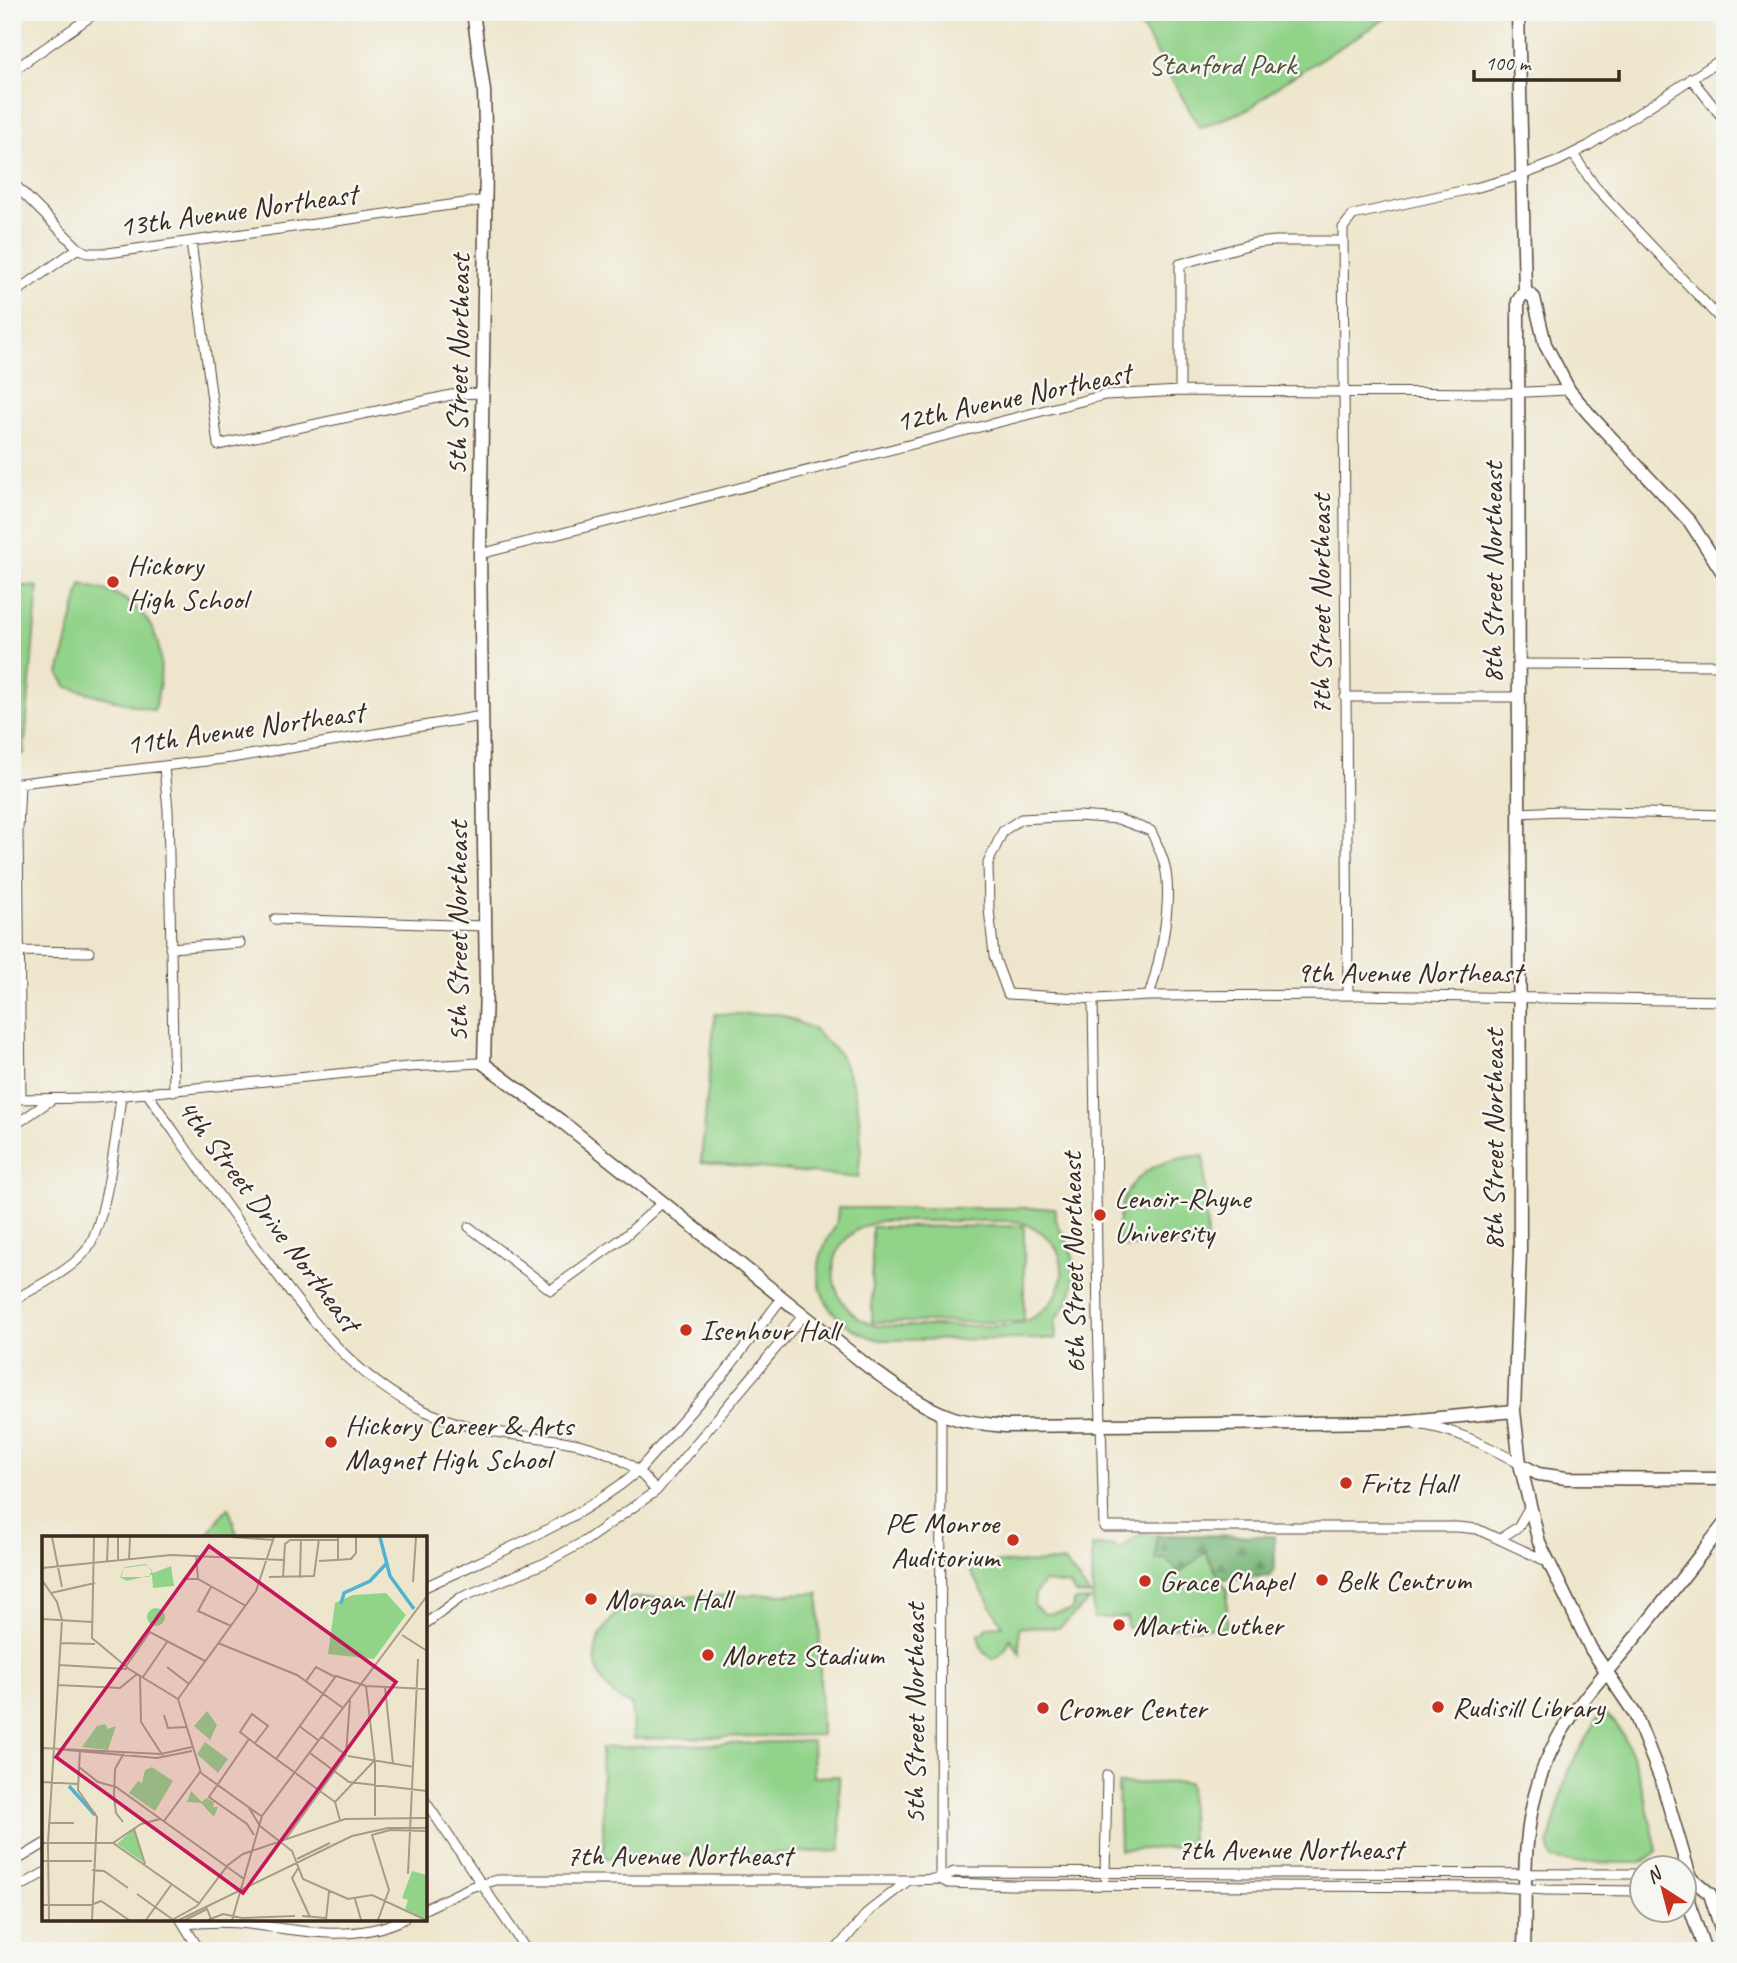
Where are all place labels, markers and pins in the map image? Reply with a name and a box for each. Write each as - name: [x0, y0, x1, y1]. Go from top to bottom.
- place label: Hickory High School: [127, 546, 252, 618]
- marker: Hickory High School: [105, 574, 121, 590]
- place label: Lenoir-Rhyne University: [1114, 1179, 1253, 1251]
- marker: Lenoir-Rhyne University: [1092, 1207, 1108, 1223]
- place label: Isenhour Hall: [700, 1311, 844, 1349]
- marker: Isenhour Hall: [678, 1322, 694, 1338]
- place label: Hickory Career & Arts Magnet High School: [345, 1406, 576, 1478]
- marker: Hickory Career & Arts Magnet High School: [323, 1434, 339, 1450]
- place label: Fritz Hall: [1360, 1464, 1461, 1502]
- marker: Fritz Hall: [1338, 1475, 1354, 1491]
- place label: PE Monroe Auditorium: [885, 1504, 1001, 1576]
- marker: PE Monroe Auditorium: [1005, 1532, 1021, 1548]
- place label: Belk Centrum: [1336, 1561, 1472, 1599]
- place label: Grace Chapel: [1159, 1562, 1296, 1600]
- marker: Belk Centrum: [1314, 1572, 1330, 1588]
- marker: Grace Chapel: [1137, 1573, 1153, 1589]
- place label: Morgan Hall: [605, 1580, 736, 1618]
- marker: Morgan Hall: [583, 1591, 599, 1607]
- place label: Martin Luther: [1133, 1606, 1285, 1644]
- marker: Martin Luther: [1111, 1617, 1127, 1633]
- place label: Moretz Stadium: [722, 1636, 885, 1674]
- marker: Moretz Stadium: [700, 1647, 716, 1663]
- place label: Rudisill Library: [1452, 1688, 1606, 1726]
- place label: Cromer Center: [1057, 1689, 1209, 1727]
- marker: Rudisill Library: [1430, 1699, 1446, 1715]
- marker: Cromer Center: [1035, 1700, 1051, 1716]

